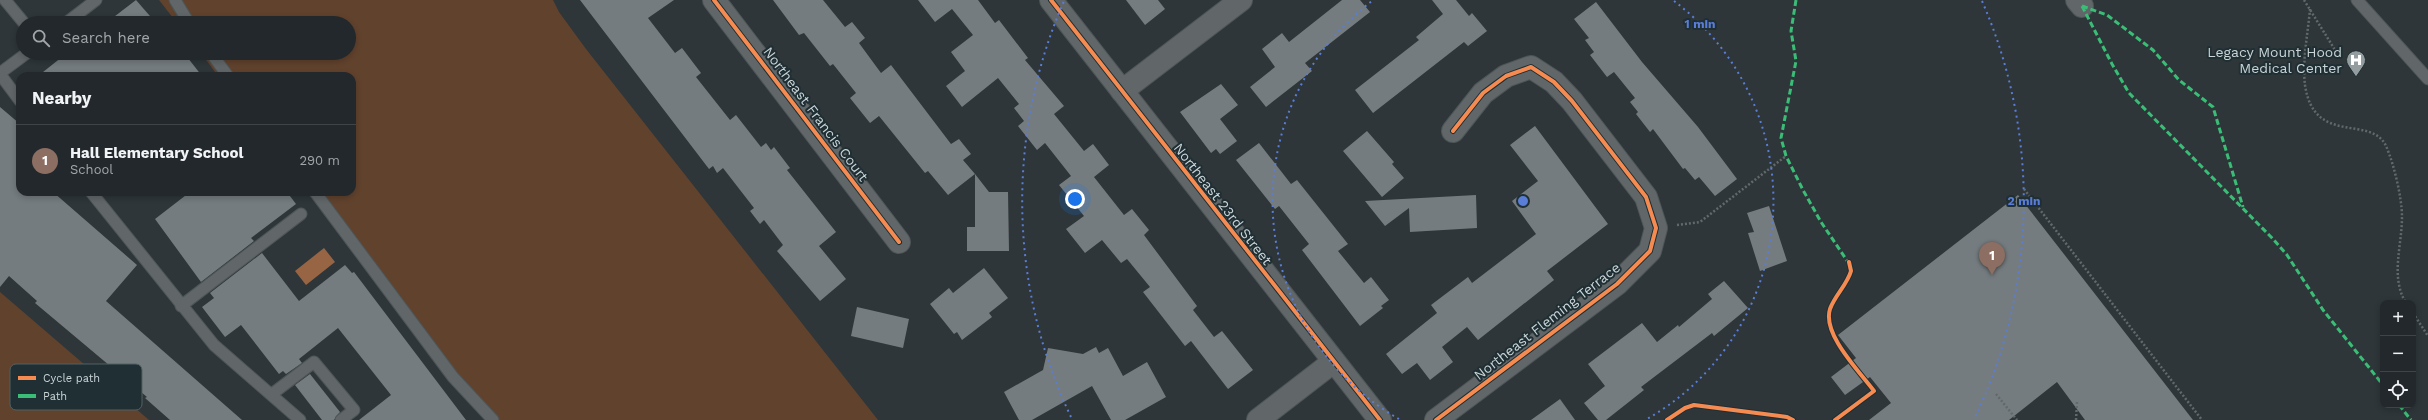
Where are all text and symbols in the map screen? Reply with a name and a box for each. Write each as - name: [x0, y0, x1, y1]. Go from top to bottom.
- search box: [16, 16, 356, 60]
- text: 1 min: [1685, 17, 1715, 31]
- icon: search: [30, 27, 52, 49]
- text: Search here: [62, 29, 150, 47]
- street label: Northeast Francis Court: [760, 44, 872, 184]
- place label: Legacy Mount Hood Medical Center: [2207, 44, 2342, 76]
- hospital icon: Legacy Mount Hood Medical Center: [2345, 49, 2367, 77]
- text: Nearby: [32, 88, 91, 108]
- street label: Northeast 23rd Street: [1171, 140, 1276, 268]
- text: Hall Elementary School: [70, 144, 243, 162]
- text: 1: [42, 153, 48, 168]
- text: 290 m: [299, 153, 340, 168]
- text: School: [70, 162, 113, 177]
- your location: [1065, 189, 1085, 209]
- centre of rings: [1516, 194, 1530, 208]
- text: 2 min: [2008, 194, 2040, 208]
- pin: 1: [1979, 242, 2005, 275]
- street label: Northeast Fleming Terrace: [1471, 259, 1623, 383]
- map controls: [2380, 300, 2416, 408]
- button: +: [2380, 300, 2416, 336]
- button: −: [2380, 336, 2416, 372]
- legend: [10, 364, 142, 410]
- text: Cycle path: [43, 372, 100, 385]
- button: locate: [2380, 372, 2416, 408]
- text: Path: [43, 390, 67, 403]

